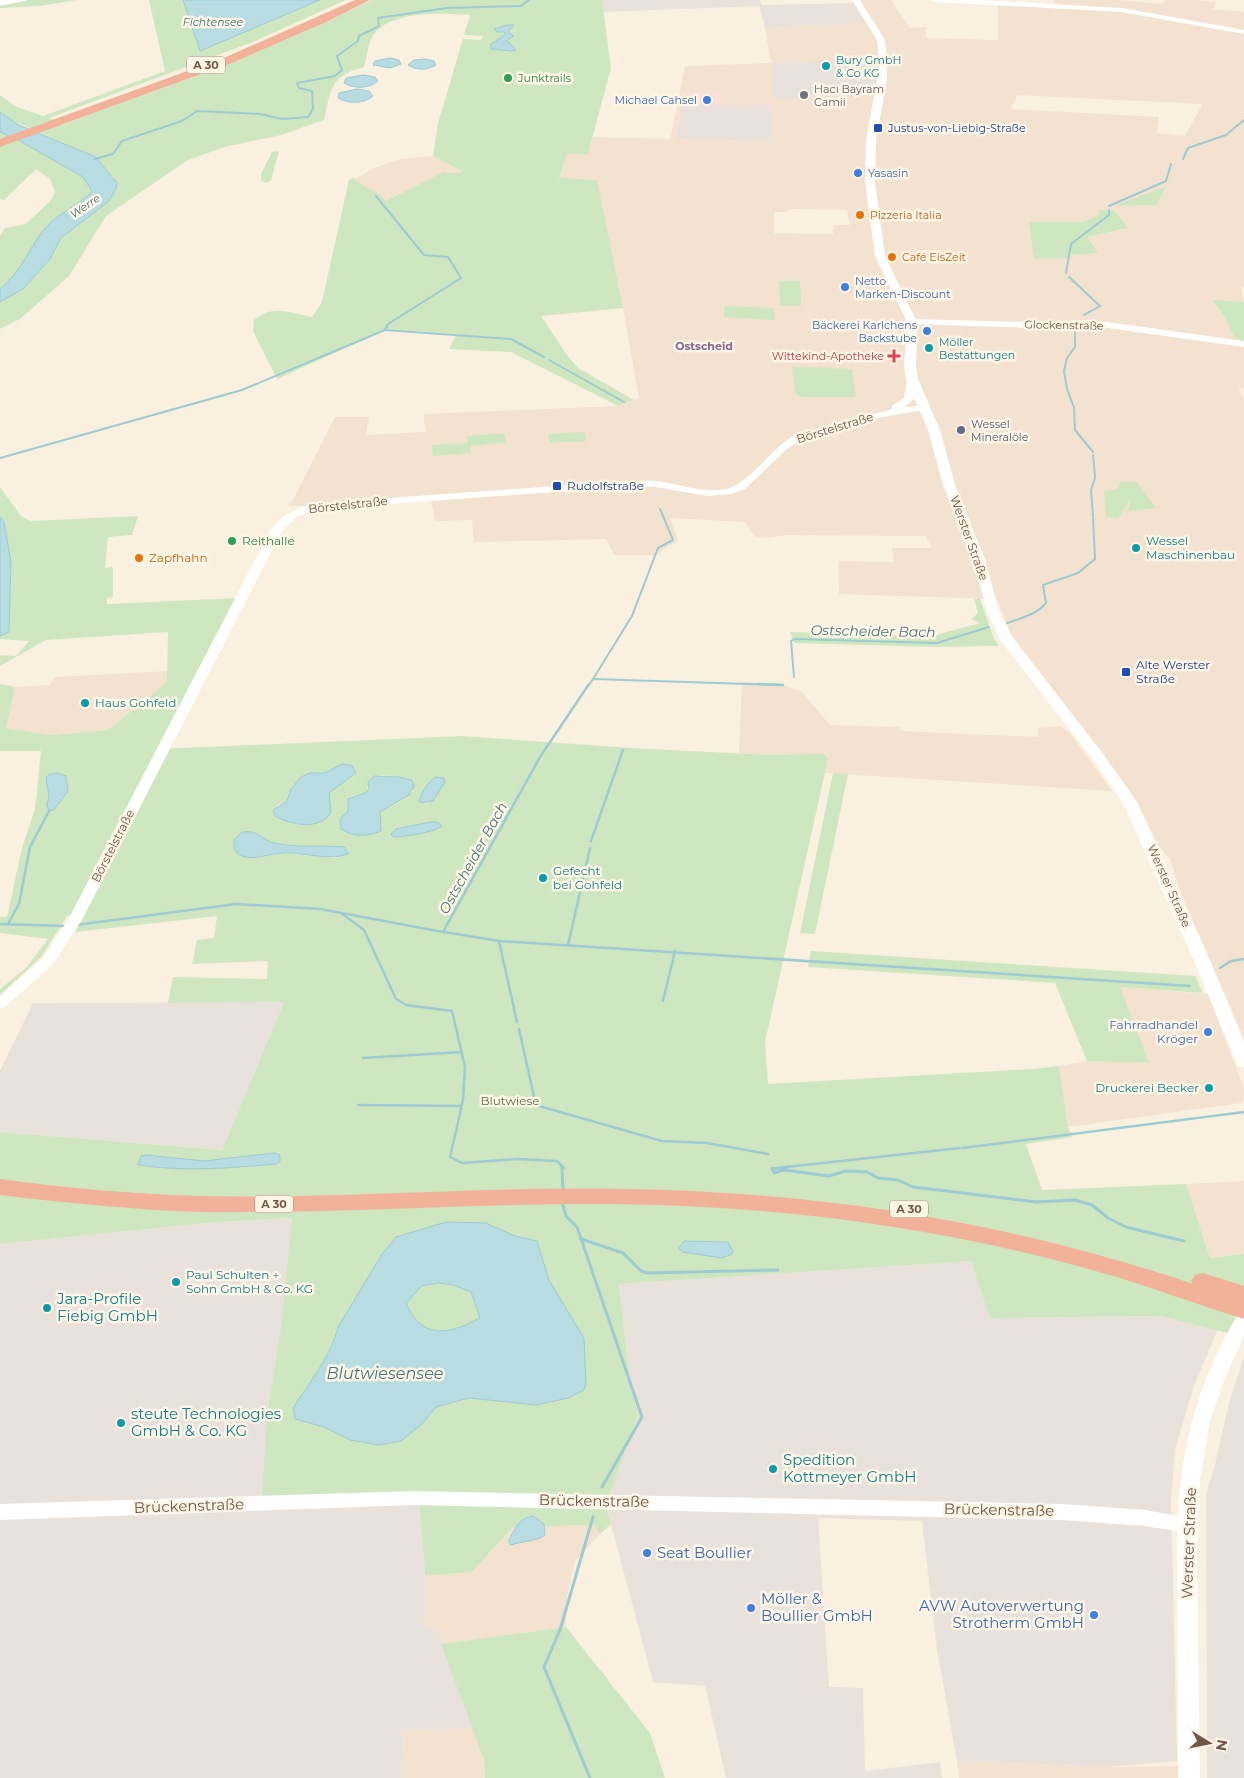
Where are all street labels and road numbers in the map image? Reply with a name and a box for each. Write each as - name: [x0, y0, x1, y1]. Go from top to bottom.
- road number: A 30: [187, 56, 225, 74]
- street label: Glockenstraße: [1024, 317, 1104, 333]
- street label: Börstelstraße: [795, 409, 875, 446]
- street label: Börstelstraße: [308, 493, 388, 516]
- street label: Werster Straße: [947, 493, 992, 582]
- street label: Börstelstraße: [88, 807, 137, 885]
- street label: Werster Straße: [1144, 842, 1194, 930]
- road number: A 30: [255, 1196, 293, 1212]
- road number: A 30: [890, 1200, 928, 1218]
- street label: Werster Straße: [1177, 1487, 1200, 1599]
- street label: Brückenstraße: [539, 1490, 649, 1511]
- street label: Brückenstraße: [134, 1494, 244, 1517]
- street label: Brückenstraße: [944, 1499, 1054, 1520]

